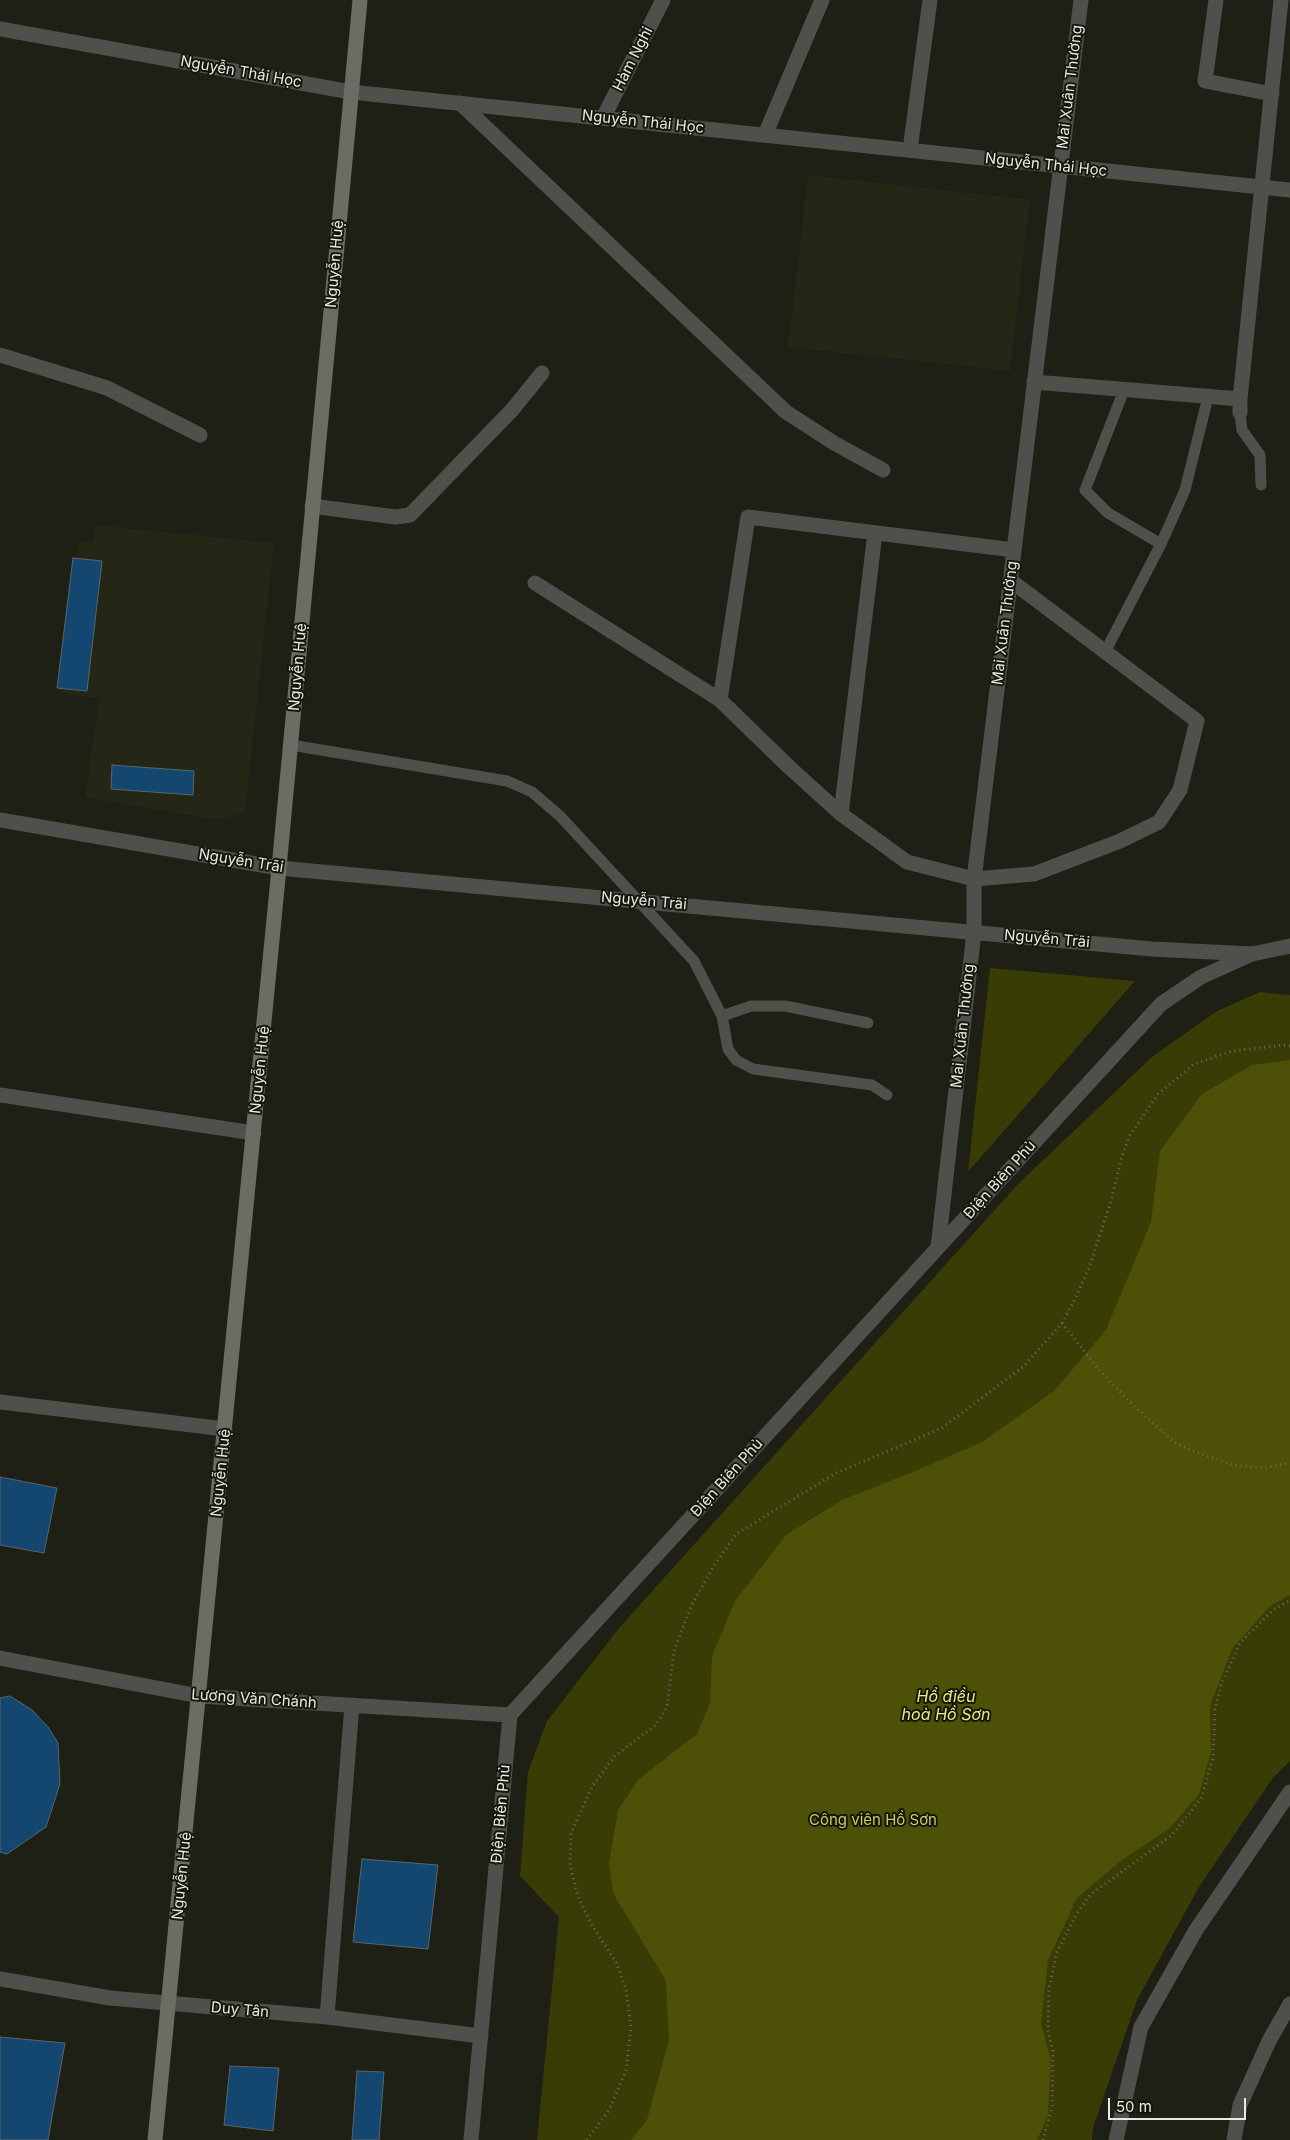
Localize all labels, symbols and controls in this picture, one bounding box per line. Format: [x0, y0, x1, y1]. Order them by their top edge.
street label: Hàm Nghi [609, 24, 657, 94]
street label: Mai Xuân Thưởng [1053, 24, 1087, 150]
street label: Nguyễn Thái Học [179, 52, 303, 92]
street label: Nguyễn Thái Học [581, 107, 705, 137]
street label: Nguyễn Thái Học [984, 150, 1108, 180]
street label: Nguyễn Huệ [322, 219, 348, 309]
street label: Mai Xuân Thưởng [988, 560, 1022, 686]
street label: Nguyễn Huệ [285, 622, 311, 712]
street label: Nguyễn Trãi [197, 845, 285, 877]
street label: Nguyễn Trãi [600, 888, 688, 914]
street label: Nguyễn Trãi [1003, 926, 1091, 952]
street label: Mai Xuân Thưởng [948, 963, 978, 1089]
street label: Nguyễn Huệ [246, 1025, 274, 1115]
street label: Điện Biên Phủ [960, 1137, 1040, 1223]
street label: Nguyễn Huệ [207, 1428, 235, 1518]
street label: Điện Biên Phủ [687, 1435, 767, 1521]
street label: Lương Văn Chánh [191, 1686, 317, 1712]
water label: Hồ điều hoà Hồ Sơn [902, 1687, 990, 1725]
street label: Điện Biên Phủ [488, 1764, 514, 1864]
park label: Công viên Hồ Sơn [809, 1811, 937, 1829]
street label: Nguyễn Huệ [168, 1831, 196, 1921]
street label: Duy Tân [210, 1998, 270, 2022]
scale bar [1110, 2088, 1248, 2120]
text: 50 m [1116, 2097, 1152, 2116]

